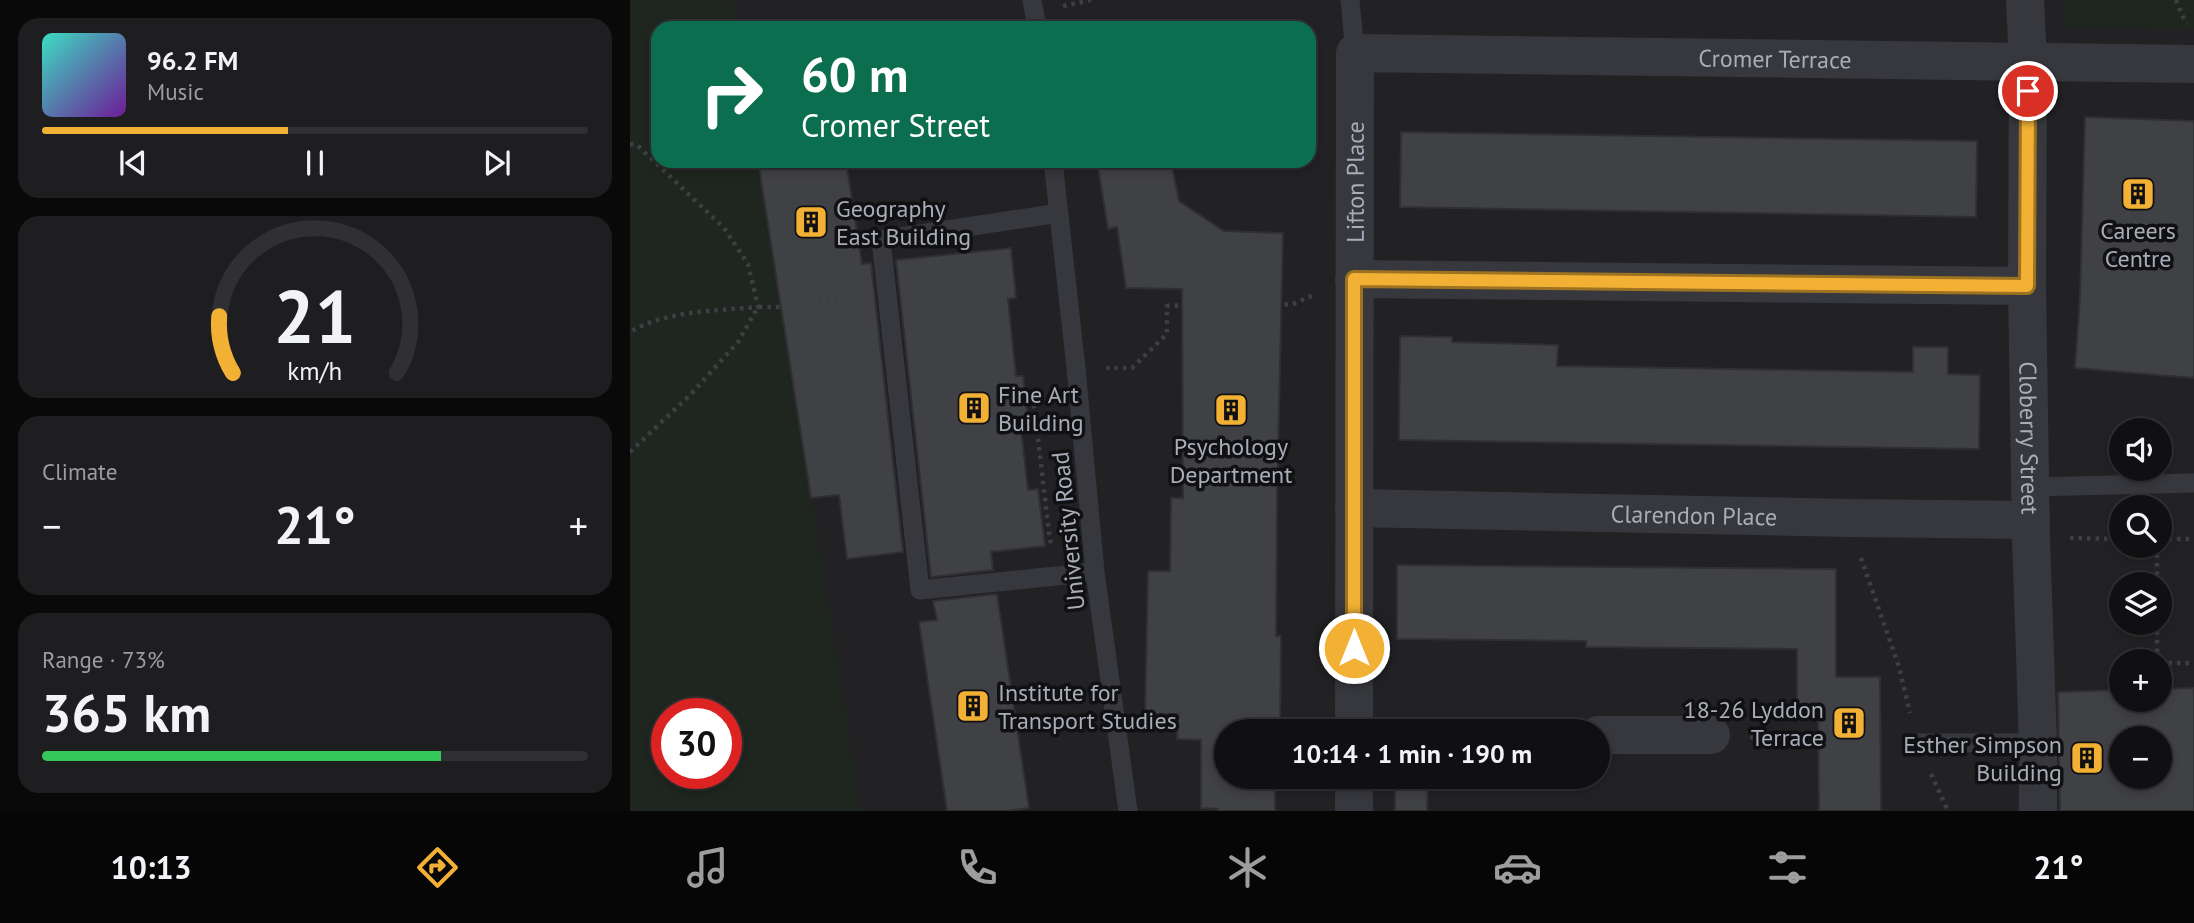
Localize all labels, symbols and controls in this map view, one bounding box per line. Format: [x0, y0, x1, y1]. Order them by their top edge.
text: 60 m [801, 42, 908, 106]
street label: Cromer Terrace [1698, 42, 1852, 75]
text: 96.2 FM [147, 44, 238, 77]
icon: right [686, 49, 777, 140]
pin [1998, 61, 2058, 121]
icon: arrive [2009, 72, 2047, 110]
text: Music [147, 77, 204, 106]
text: Cromer Street [801, 104, 990, 146]
street label: Lifton Place [1339, 121, 1370, 243]
icon: previous [114, 144, 152, 182]
icon: pause [296, 144, 334, 182]
icon: next [478, 144, 516, 182]
building icon: Careers Centre [2119, 175, 2157, 213]
place label: Geography East Building [836, 193, 971, 252]
building icon: Geography East Building [792, 203, 830, 241]
place label: Careers Centre [2100, 215, 2176, 274]
text: 21 [274, 269, 356, 363]
text: km/h [288, 354, 342, 386]
street label: Cloberry Street [2013, 361, 2046, 515]
place label: Fine Art Building [998, 379, 1084, 438]
building icon: Fine Art Building [955, 389, 993, 427]
building icon: Psychology Department [1212, 391, 1250, 429]
map controls [2109, 418, 2172, 789]
button: sound [2109, 418, 2172, 481]
place label: Psychology Department [1170, 431, 1292, 490]
street label: University Road [1044, 450, 1092, 612]
text: Climate [42, 457, 117, 486]
text: 21° [274, 491, 356, 558]
button: search [2109, 495, 2172, 558]
street label: Clarendon Place [1610, 498, 1777, 532]
text: − [42, 501, 61, 550]
text: + [569, 501, 588, 550]
button: layers [2109, 572, 2172, 635]
position arrow [1317, 611, 1391, 685]
text: Range · 73% [42, 645, 165, 674]
button: + [2109, 649, 2172, 712]
place label: Institute for Transport Studies [998, 677, 1177, 736]
text: 365 km [42, 679, 211, 746]
building icon: Institute for Transport Studies [954, 687, 992, 725]
place label: 18-26 Lyddon Terrace [1684, 694, 1824, 753]
speed limit sign: 30 [651, 698, 742, 789]
building icon: 18-26 Lyddon Terrace [1830, 704, 1868, 742]
button: − [2109, 726, 2172, 789]
place label: Esther Simpson Building [1903, 729, 2062, 788]
text: 10:14 · 1 min · 190 m [1292, 737, 1532, 770]
building icon: Esther Simpson Building [2068, 739, 2106, 777]
icon: directions [413, 843, 462, 892]
icon: music [683, 843, 732, 892]
icon: phone [953, 843, 1002, 892]
icon: climate [1223, 843, 1272, 892]
icon: car [1493, 843, 1542, 892]
icon: filters [1763, 843, 1812, 892]
text: 10:13 [111, 846, 192, 888]
text: 21° [2033, 846, 2083, 888]

